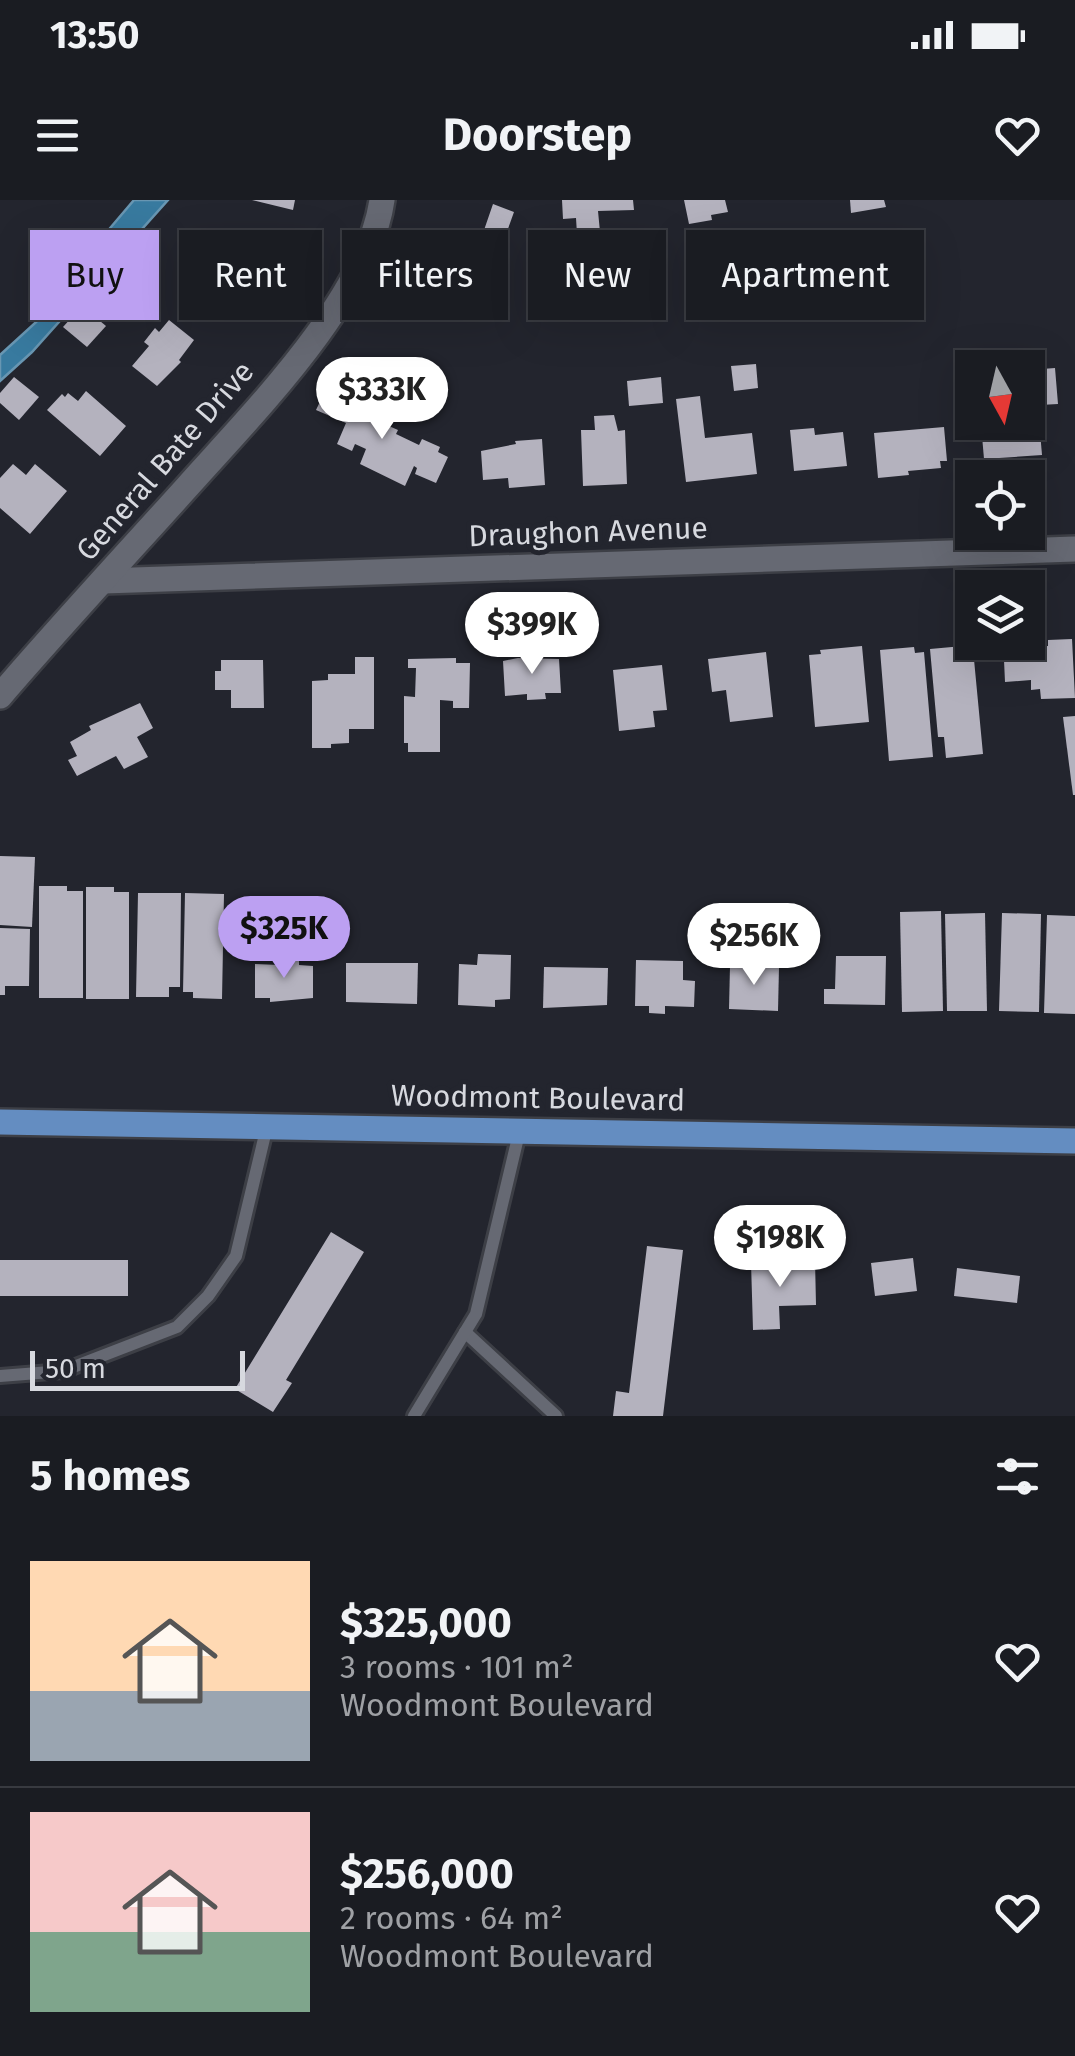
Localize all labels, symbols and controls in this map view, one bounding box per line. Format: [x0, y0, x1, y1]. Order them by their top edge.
text: 13:50 [50, 12, 139, 58]
icon: menu [30, 108, 85, 163]
text: Doorstep [443, 108, 632, 162]
icon: heart [990, 108, 1045, 163]
chip: Buy [30, 230, 159, 320]
chip: Rent [179, 230, 322, 320]
chip: Filters [342, 230, 508, 320]
chip: New [528, 230, 666, 320]
chip: Apartment [686, 230, 924, 320]
north arrow [955, 350, 1045, 440]
map controls [955, 350, 1045, 660]
street label: General Bate Drive [69, 354, 261, 568]
pin: $333K [312, 357, 452, 442]
text: $333K [338, 370, 426, 408]
button: locate [955, 460, 1045, 550]
street label: Draughon Avenue [468, 510, 708, 554]
button: layers [955, 570, 1045, 660]
pin: $399K [462, 592, 602, 677]
text: $399K [487, 605, 577, 643]
pin: $325K [214, 896, 354, 981]
pin: $256K [684, 903, 824, 988]
text: $325K [240, 909, 328, 947]
text: $256K [709, 916, 799, 954]
street label: Woodmont Boulevard [391, 1077, 685, 1119]
pin: $198K [710, 1205, 850, 1290]
text: $198K [736, 1218, 824, 1256]
scale bar [30, 1346, 245, 1390]
text: 50 m [45, 1352, 106, 1385]
icon: filters [990, 1449, 1045, 1504]
text: 5 homes [30, 1451, 190, 1501]
text: $325,000 [340, 1598, 512, 1648]
icon: home [110, 1601, 230, 1721]
icon: heart [990, 1634, 1045, 1689]
text: 3 rooms · 101 m² [340, 1648, 574, 1686]
text: Woodmont Boulevard [340, 1686, 654, 1724]
text: $256,000 [340, 1849, 514, 1899]
icon: home [110, 1852, 230, 1972]
icon: heart [990, 1885, 1045, 1940]
text: 2 rooms · 64 m² [340, 1899, 563, 1937]
text: Woodmont Boulevard [340, 1937, 654, 1975]

